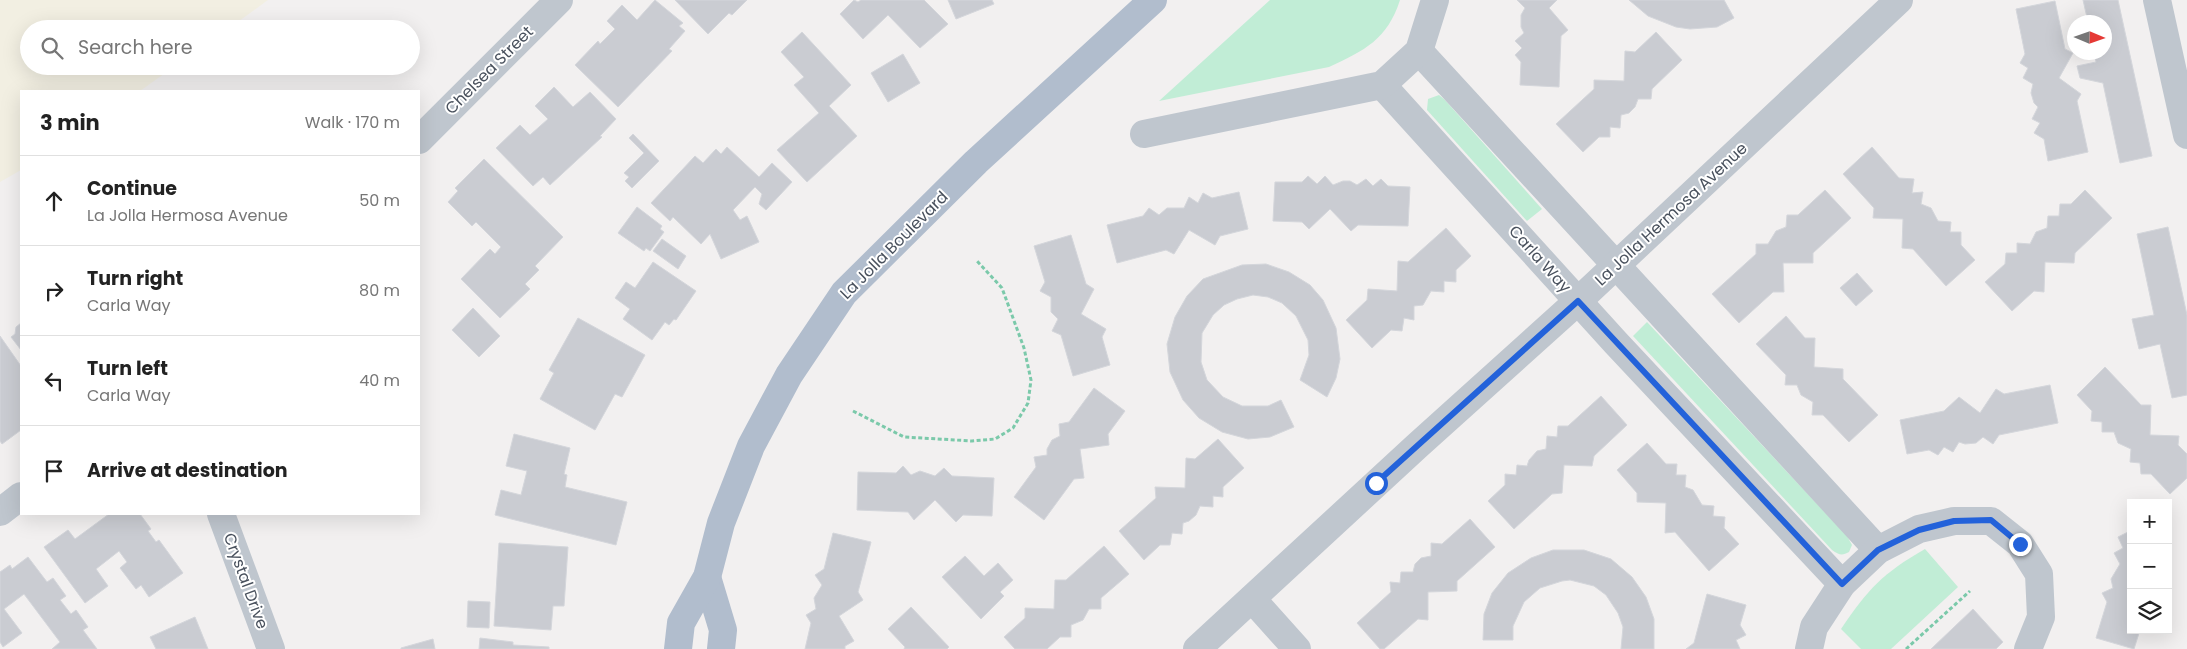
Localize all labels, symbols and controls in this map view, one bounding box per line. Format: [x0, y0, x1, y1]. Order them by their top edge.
north arrow [2067, 15, 2112, 60]
search box [20, 20, 420, 75]
street label: Chelsea Street [440, 20, 539, 119]
icon: search [38, 34, 66, 62]
text: Search here [78, 34, 192, 61]
text: 3 min [40, 108, 100, 137]
text: Walk · 170 m [305, 111, 400, 134]
street label: La Jolla Hermosa Avenue [1590, 137, 1752, 291]
text: Continue [87, 175, 177, 202]
street label: La Jolla Boulevard [835, 186, 953, 304]
icon: ahead [40, 187, 68, 215]
text: 50 m [359, 189, 400, 212]
text: La Jolla Hermosa Avenue [87, 204, 288, 227]
street label: Carla Way [1503, 220, 1577, 298]
text: Turn right [87, 265, 183, 292]
icon: right [40, 277, 68, 305]
text: 80 m [359, 279, 400, 302]
text: Carla Way [87, 294, 171, 317]
text: Turn left [87, 355, 168, 382]
icon: left [40, 367, 68, 395]
text: 40 m [359, 369, 400, 392]
text: Carla Way [87, 384, 171, 407]
icon: arrive [40, 457, 68, 485]
text: Arrive at destination [87, 457, 288, 484]
route start [1365, 472, 1388, 495]
map controls [2127, 499, 2172, 634]
button: + [2127, 499, 2172, 544]
street label: Crystal Drive [218, 530, 274, 632]
route end [2009, 533, 2032, 556]
button: − [2127, 544, 2172, 589]
button: layers [2127, 589, 2172, 634]

